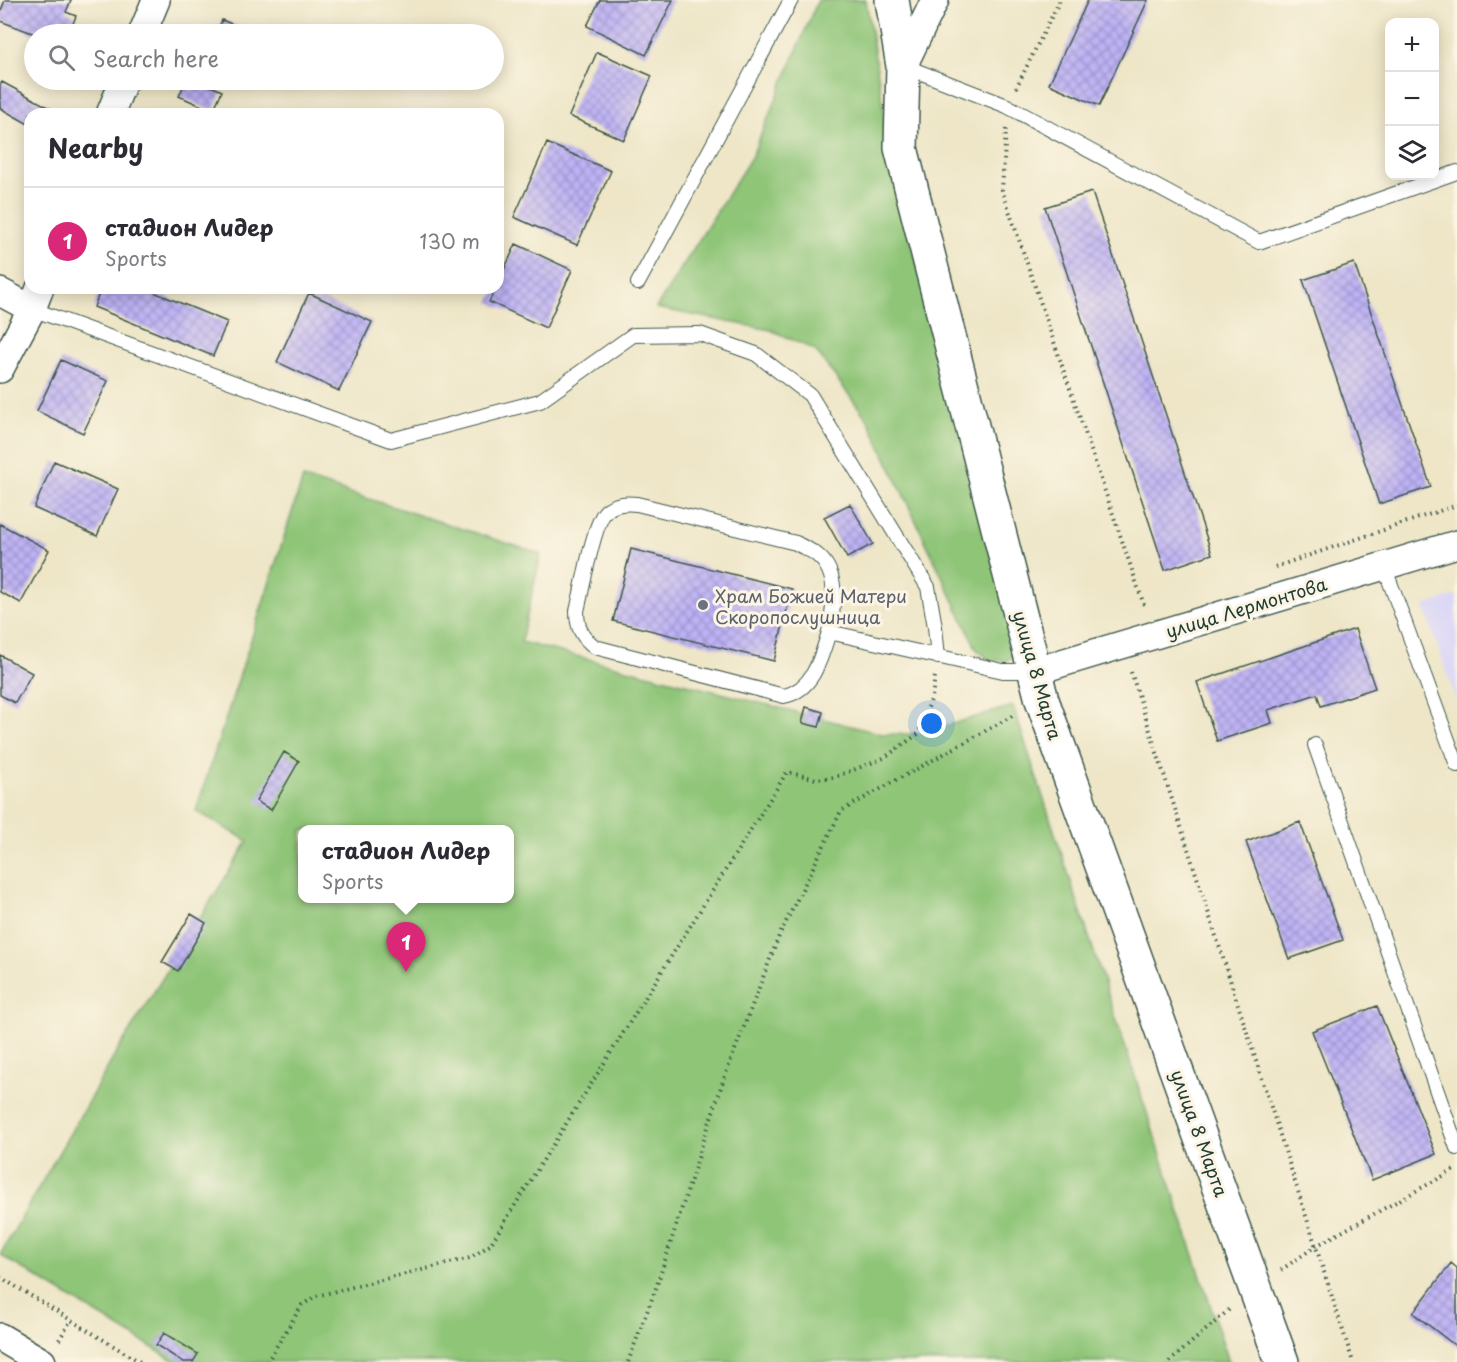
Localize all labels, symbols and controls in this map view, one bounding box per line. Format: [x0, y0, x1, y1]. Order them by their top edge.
map controls [1385, 18, 1439, 180]
button: + [1385, 18, 1439, 72]
search box [24, 24, 504, 90]
icon: search [45, 41, 78, 74]
text: Search here [93, 41, 219, 74]
button: − [1385, 72, 1439, 126]
button: layers [1385, 126, 1439, 180]
text: Nearby [48, 128, 143, 167]
text: стадион Лидер [105, 210, 273, 243]
text: 1 [63, 226, 72, 256]
text: 130 m [420, 226, 480, 256]
text: Sports [105, 243, 167, 273]
street label: улица Лермонтова [1162, 569, 1331, 644]
place label: Храм Божией Матери Скоропослушница [715, 582, 907, 630]
marker: Храм Божией Матери Скоропослушница [696, 598, 710, 612]
street label: улица 8 Марта [1007, 607, 1069, 743]
your location [917, 709, 946, 738]
popup [298, 825, 514, 903]
text: стадион Лидер [322, 833, 490, 866]
text: Sports [322, 866, 384, 896]
pin: 1 [386, 922, 426, 972]
street label: улица 8 Марта [1164, 1066, 1236, 1200]

